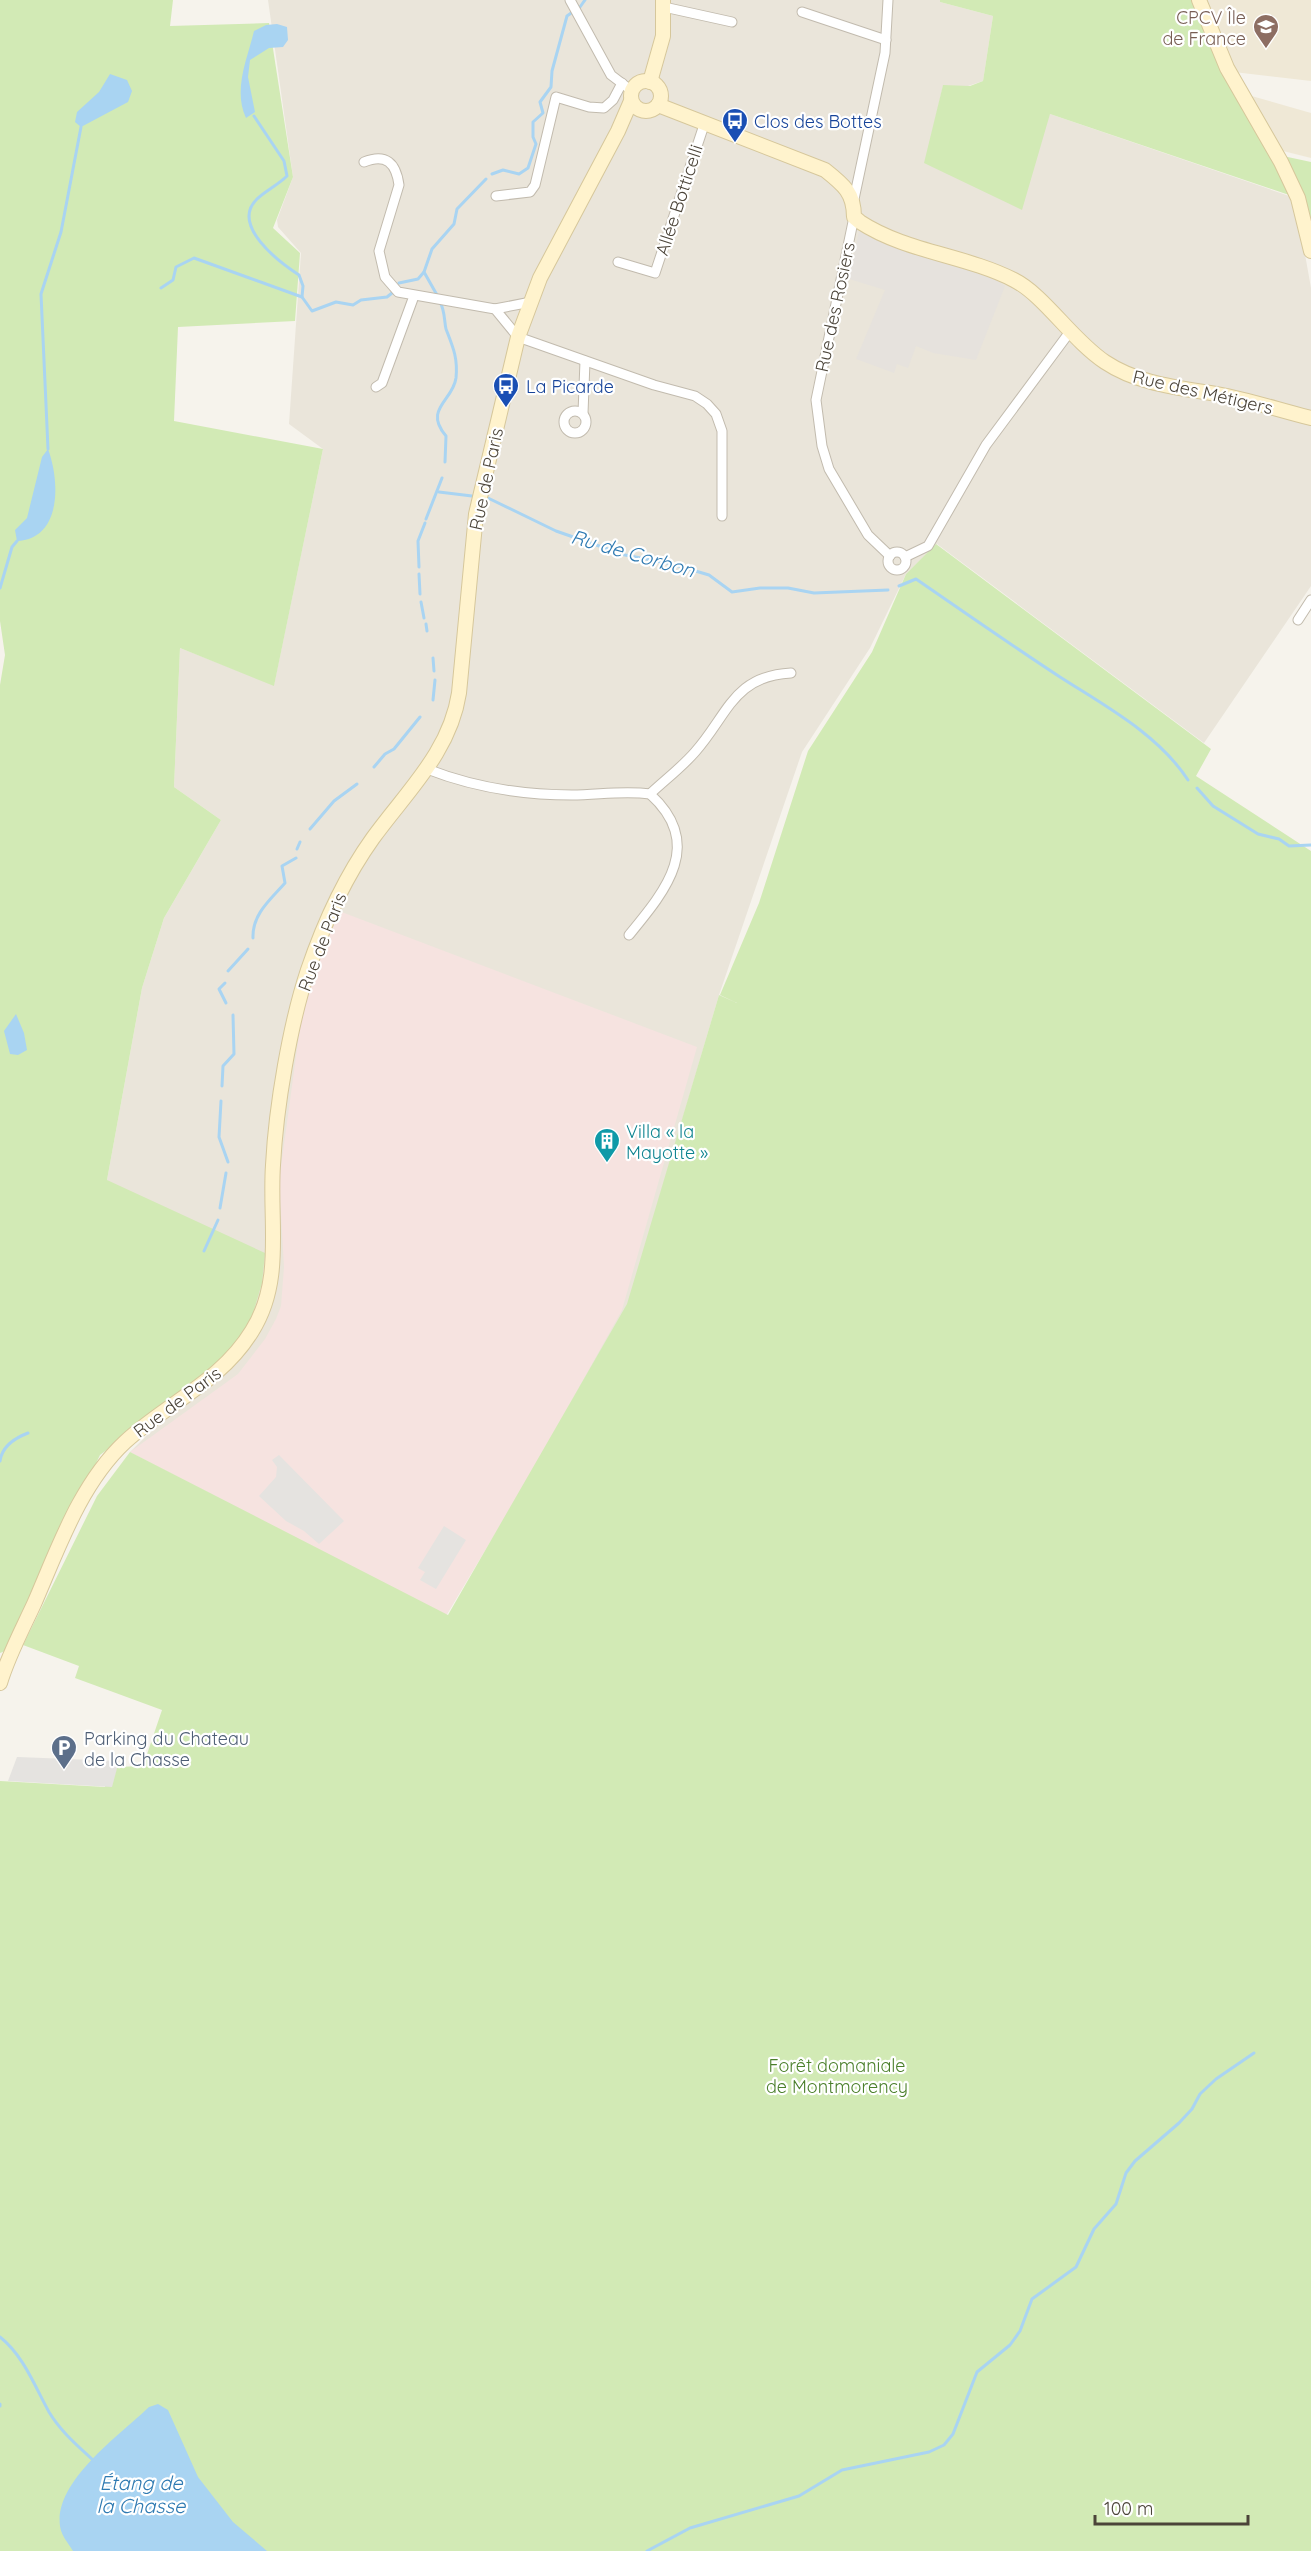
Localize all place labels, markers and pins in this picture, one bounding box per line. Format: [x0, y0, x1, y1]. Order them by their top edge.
place label: CPCV Île de France [1162, 6, 1246, 50]
school or university icon: CPCV Île de France [1251, 12, 1281, 50]
bus stop icon: Clos des Bottes [720, 106, 750, 144]
place label: Clos des Bottes [754, 110, 882, 133]
bus stop icon: La Picarde [491, 371, 521, 409]
place label: La Picarde [526, 375, 614, 398]
place label: Villa « la Mayotte » [626, 1120, 708, 1164]
building icon: Villa « la Mayotte » [592, 1126, 622, 1164]
place label: Parking du Chateau de la Chasse [84, 1727, 249, 1771]
parking icon: Parking du Chateau de la Chasse [49, 1733, 79, 1771]

